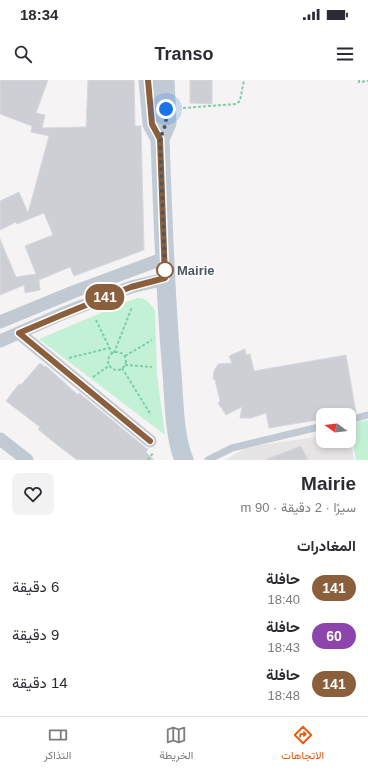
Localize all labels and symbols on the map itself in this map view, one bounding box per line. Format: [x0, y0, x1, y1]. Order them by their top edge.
your location [156, 99, 176, 119]
marker: Mairie [156, 261, 174, 279]
place label: Mairie [177, 263, 215, 278]
line badge: 141 [82, 284, 128, 310]
north arrow [316, 408, 356, 448]

